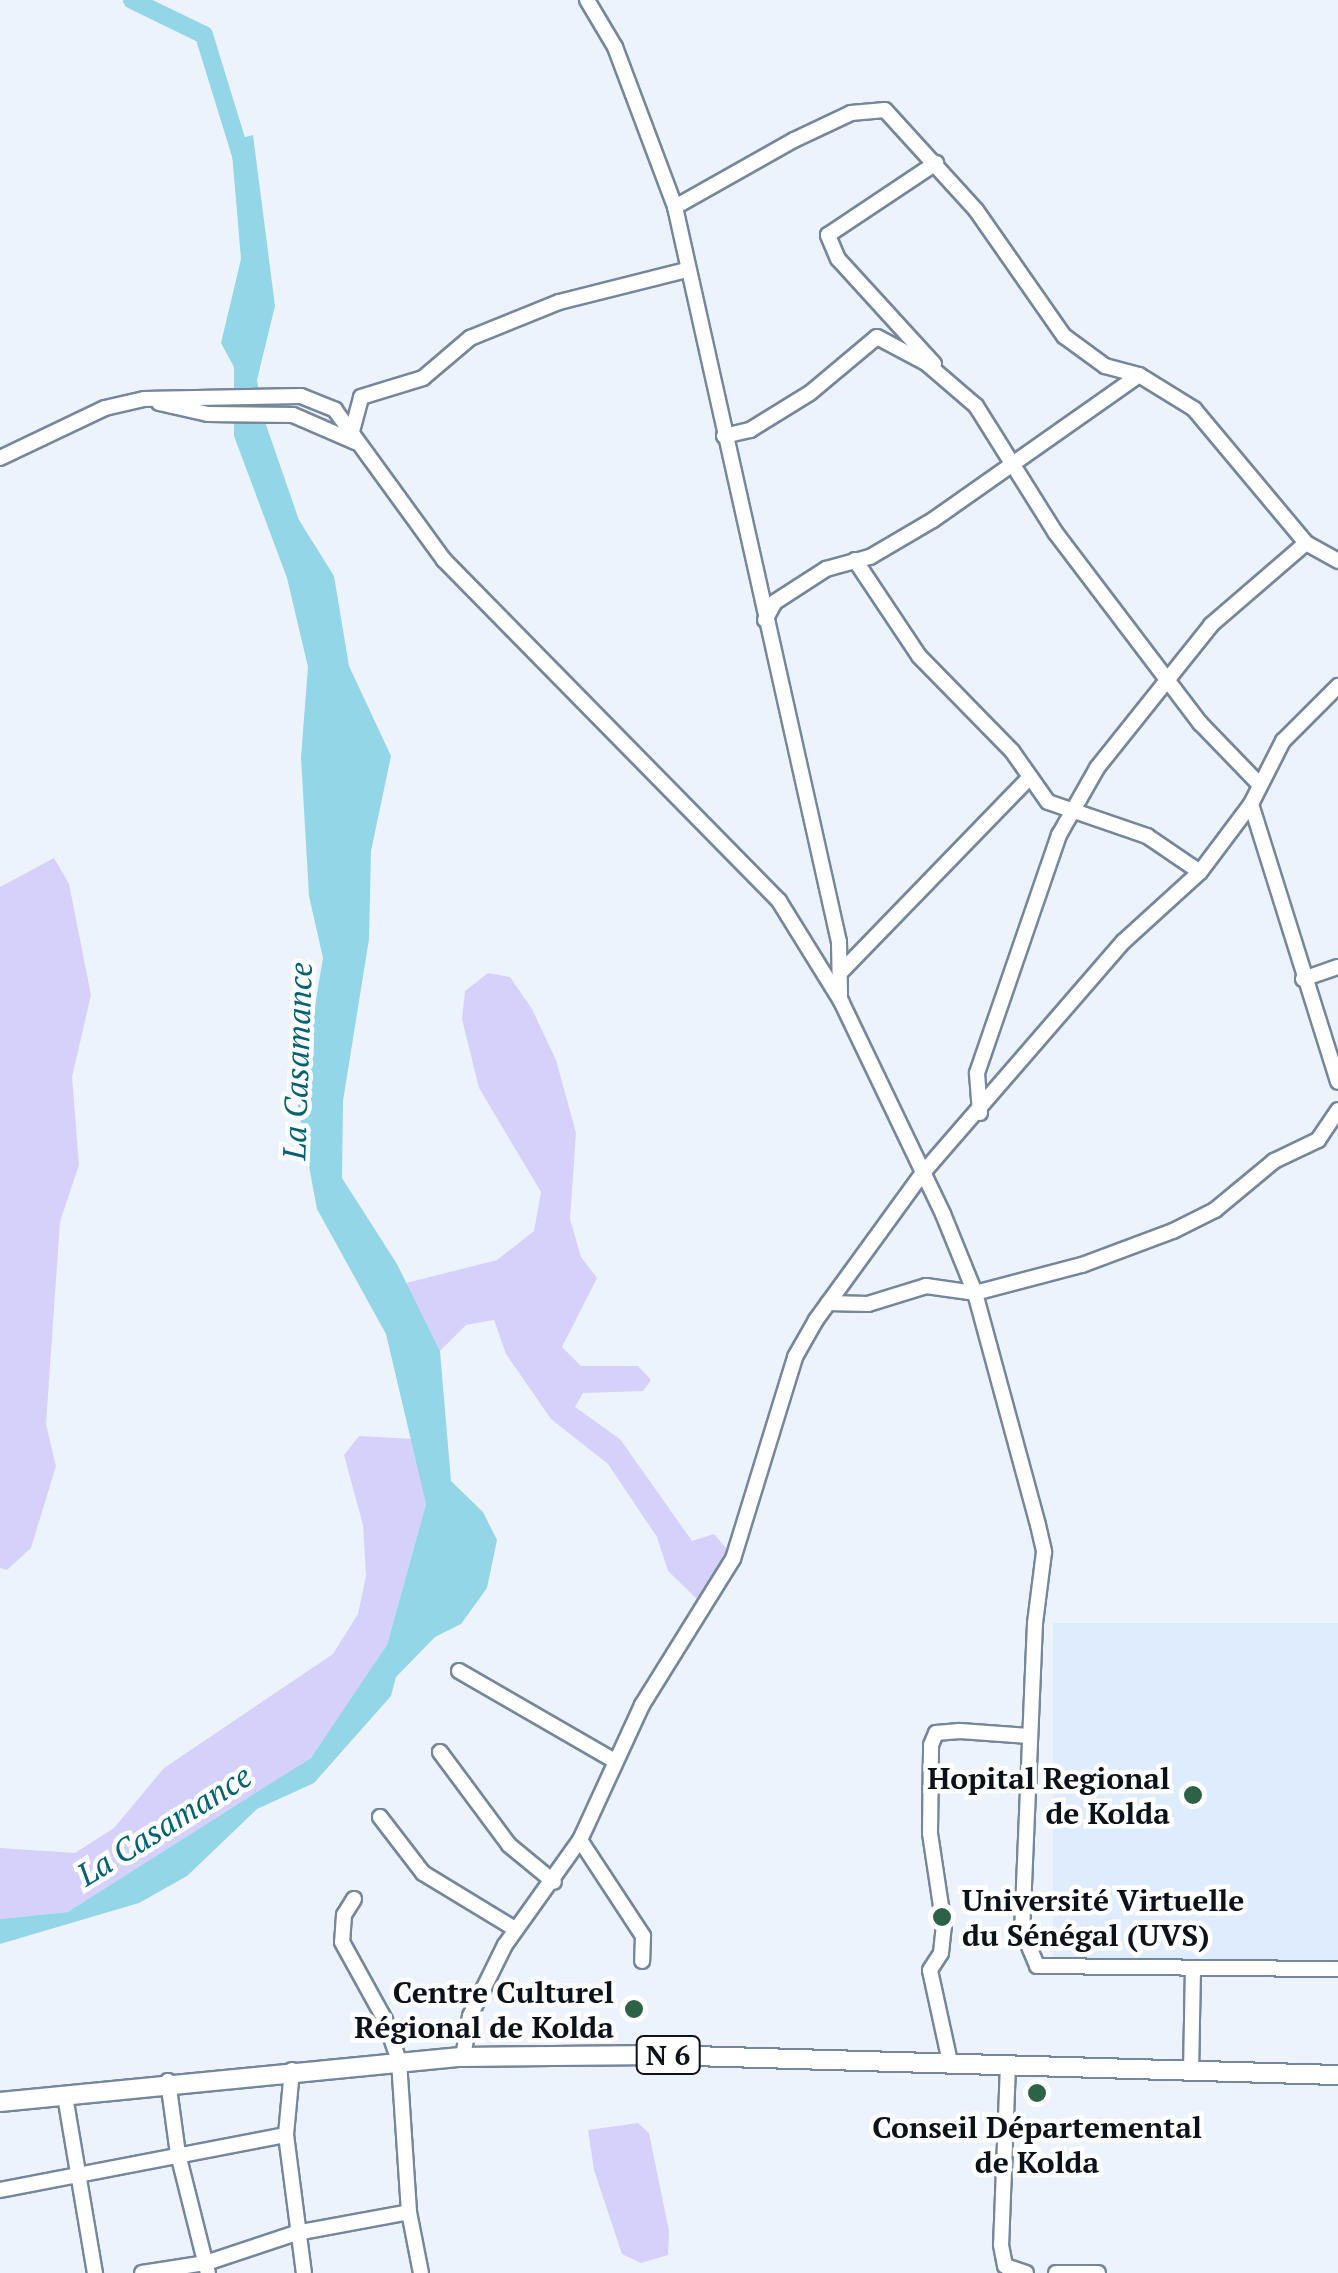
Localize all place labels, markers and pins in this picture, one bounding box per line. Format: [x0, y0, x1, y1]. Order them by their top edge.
place label: Hopital Regional de Kolda [927, 1760, 1170, 1830]
marker: Hopital Regional de Kolda [1180, 1782, 1206, 1808]
place label: Université Virtuelle du Sénégal (UVS) [962, 1882, 1245, 1952]
marker: Université Virtuelle du Sénégal (UVS) [931, 1906, 953, 1928]
place label: Centre Culturel Régional de Kolda [354, 1974, 614, 2044]
marker: Centre Culturel Régional de Kolda [623, 1998, 645, 2020]
marker: Conseil Départemental de Kolda [1026, 2082, 1048, 2104]
place label: Conseil Départemental de Kolda [872, 2109, 1202, 2180]

